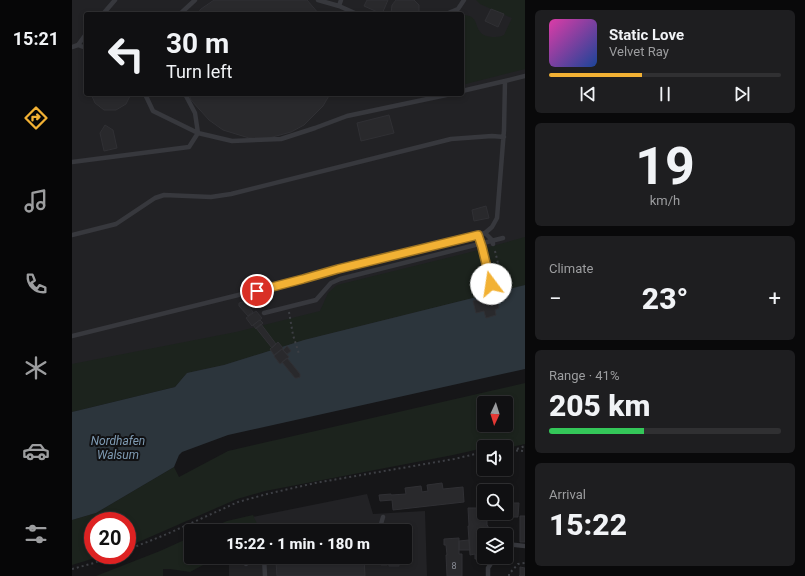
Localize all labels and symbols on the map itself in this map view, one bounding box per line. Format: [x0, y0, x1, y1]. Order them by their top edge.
position arrow [470, 263, 512, 305]
pin [240, 274, 274, 308]
north arrow [477, 396, 513, 432]
water label: Nordhafen Walsum [91, 434, 145, 462]
speed limit sign: 20 [84, 512, 136, 564]
house number: 8 [451, 561, 457, 571]

